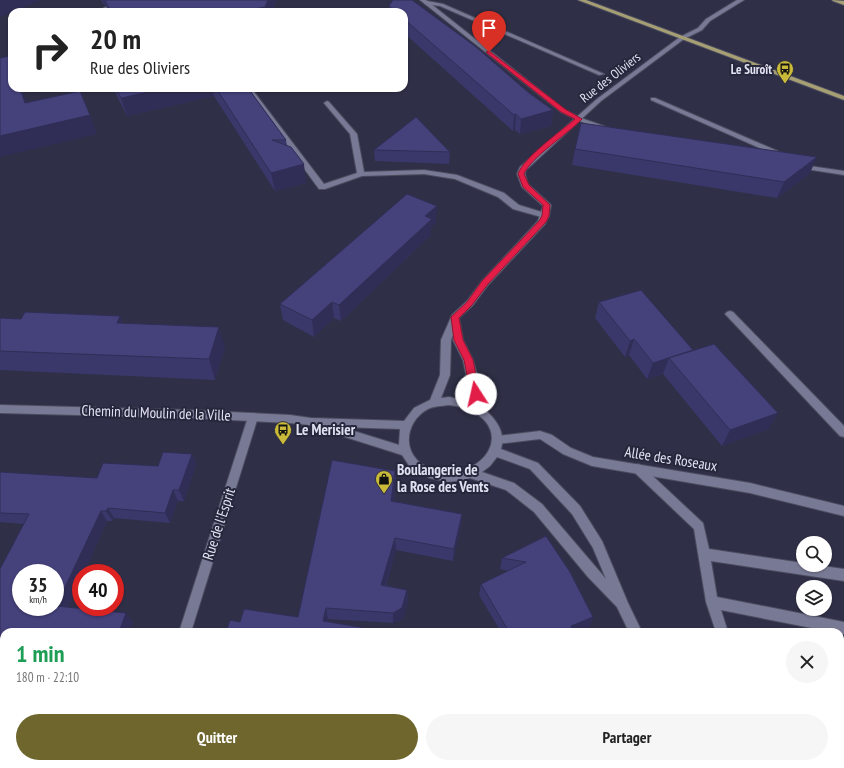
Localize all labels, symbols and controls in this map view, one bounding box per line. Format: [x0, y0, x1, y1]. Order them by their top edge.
pin [472, 11, 506, 52]
icon: arrive [478, 17, 500, 39]
text: 20 m [90, 20, 141, 57]
icon: right [24, 24, 76, 76]
street label: Rue des Oliviers [577, 48, 644, 106]
text: Rue des Oliviers [90, 56, 190, 79]
bus stop icon: Le Suroît [775, 59, 795, 84]
place label: Le Suroît [731, 61, 772, 78]
position arrow [455, 373, 497, 415]
street label: Chemin du Moulin de la Ville [81, 400, 231, 425]
bus stop icon: Le Merisier [273, 420, 293, 445]
place label: Le Merisier [296, 420, 356, 439]
street label: Allée des Roseaux [623, 442, 719, 475]
place label: Boulangerie de la Rose des Vents [397, 460, 489, 496]
shop icon: Boulangerie de la Rose des Vents [374, 469, 394, 494]
street label: Rue de l'Esprit [198, 485, 239, 562]
map controls [796, 536, 832, 616]
button: search [796, 536, 832, 572]
speed limit sign: 40 [72, 564, 124, 616]
text: 35 [28, 572, 48, 598]
button: layers [796, 580, 832, 616]
text: km/h [29, 593, 47, 606]
text: 1 min [16, 638, 64, 669]
button: close [786, 641, 828, 683]
text: 180 m · 22:10 [16, 669, 79, 686]
button: Quitter [16, 714, 418, 760]
button: Partager [426, 714, 828, 760]

